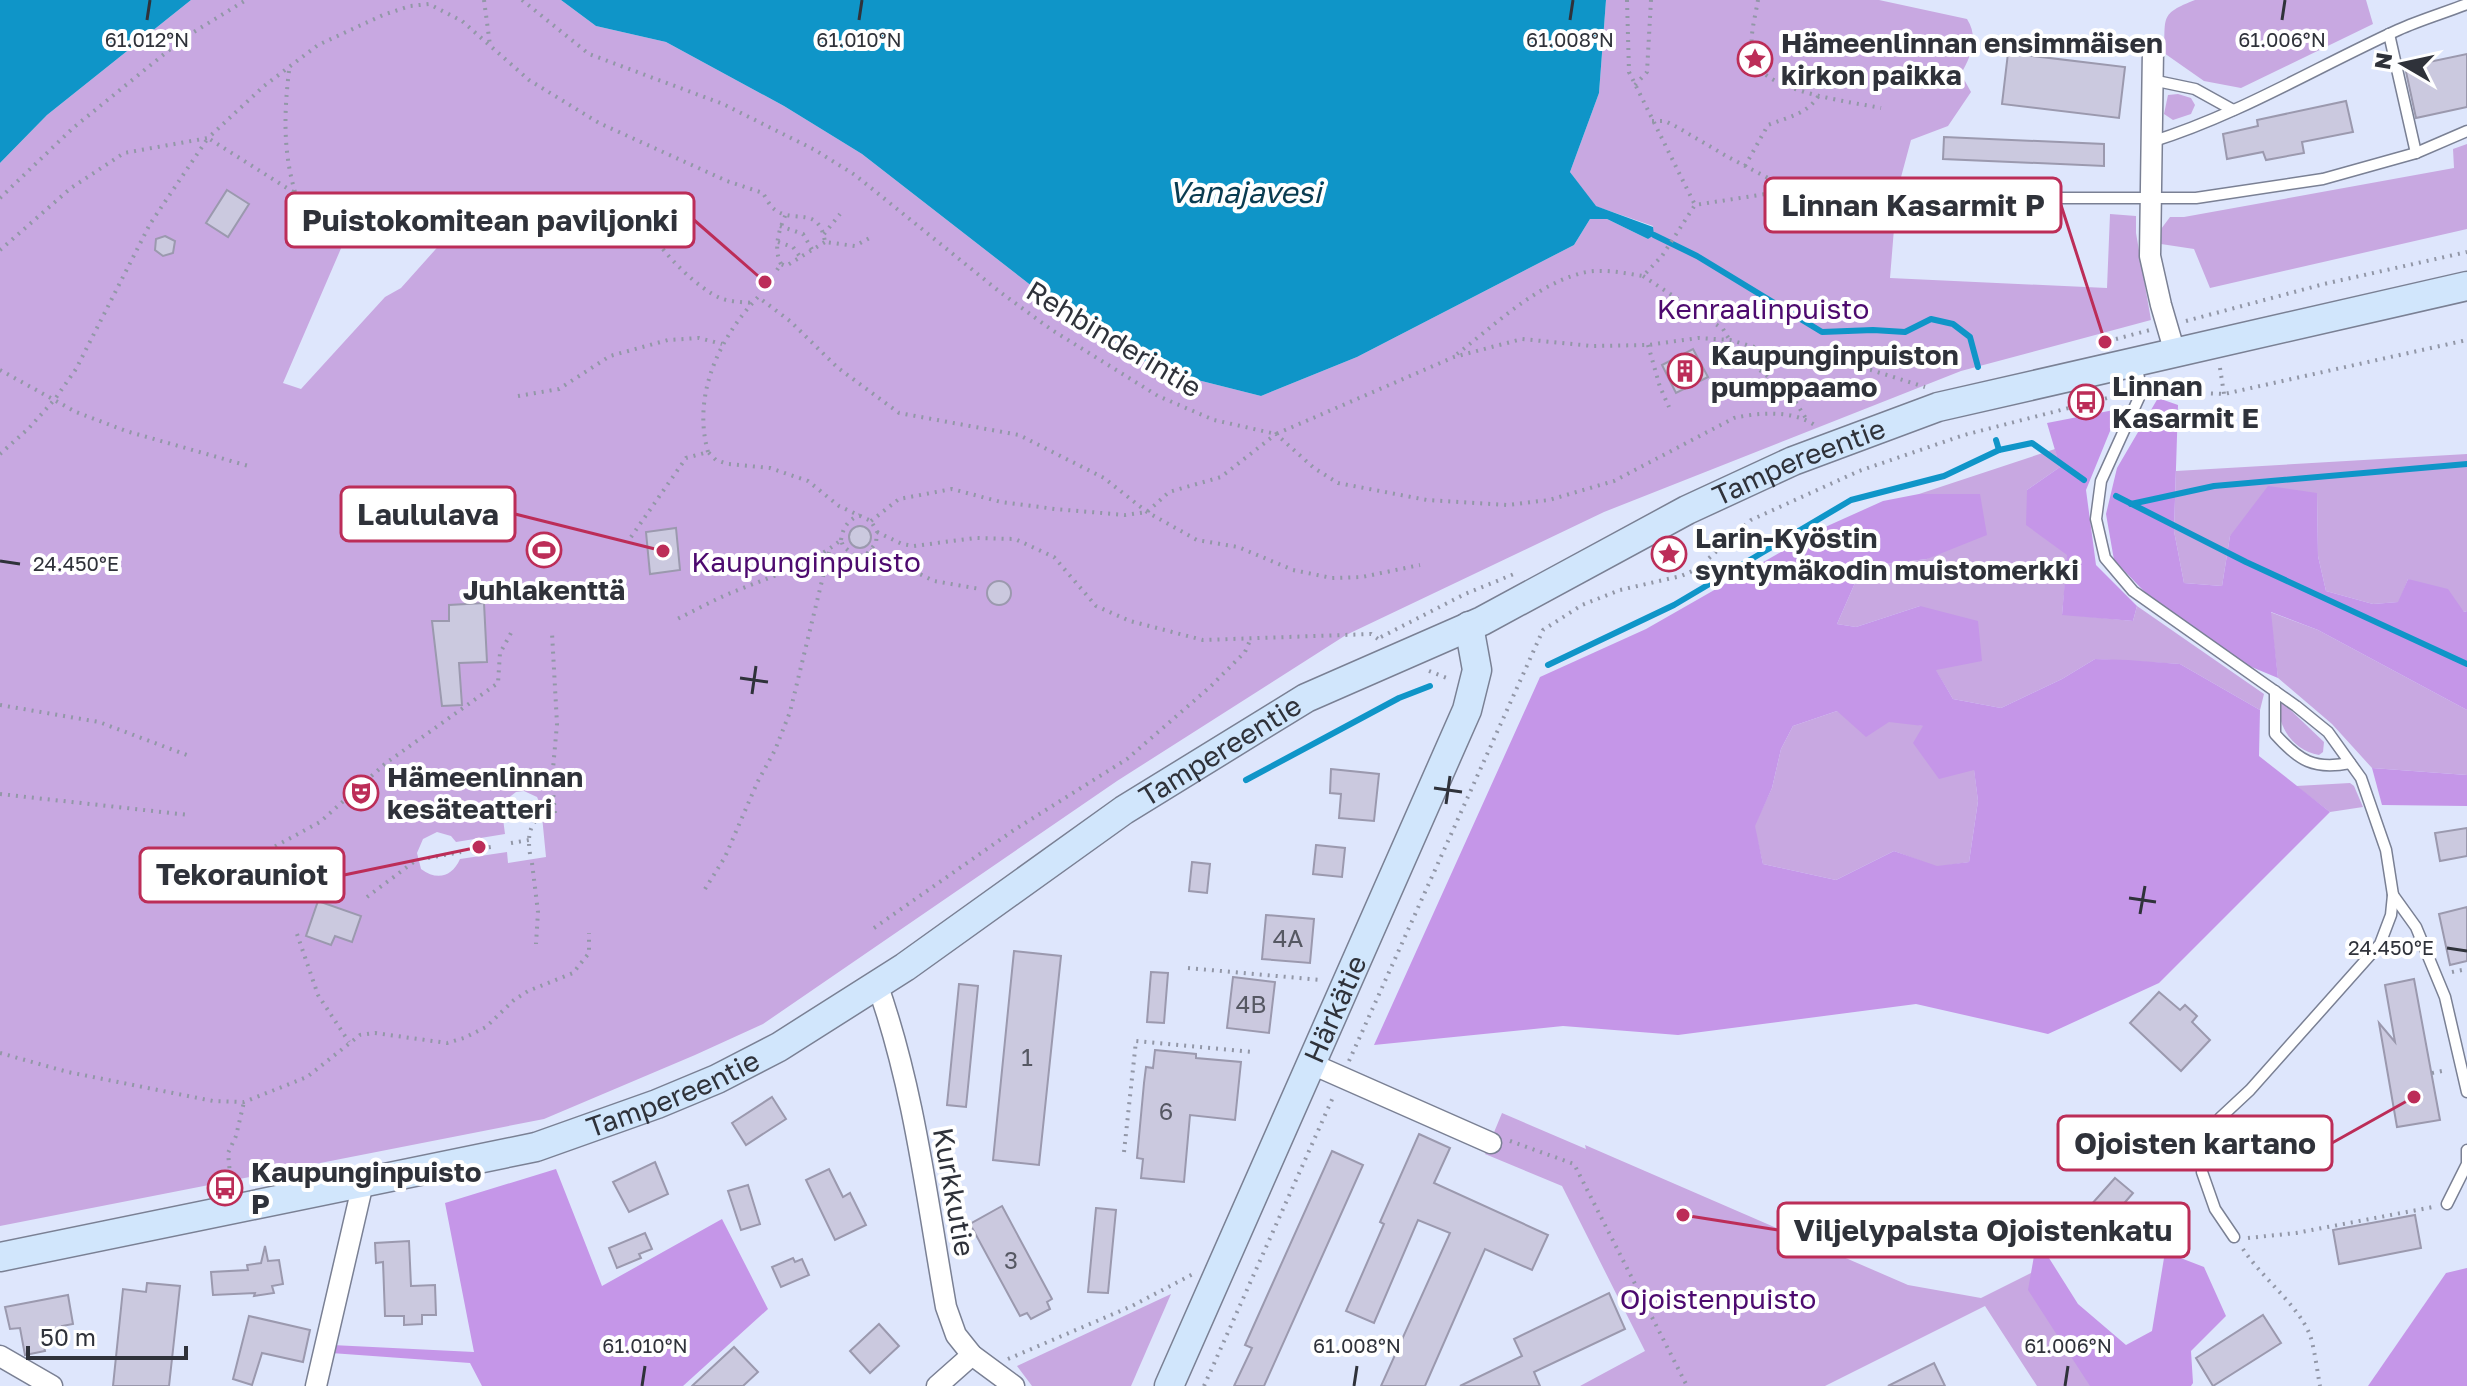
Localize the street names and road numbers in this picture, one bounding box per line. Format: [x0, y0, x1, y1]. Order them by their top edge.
street label: Rehbinderintie [1021, 273, 1208, 404]
street label: Tampereentie [1707, 411, 1890, 512]
street label: Tampereentie [1133, 688, 1307, 813]
street label: Härkätie [1297, 950, 1373, 1068]
street label: Tampereentie [582, 1043, 765, 1144]
street label: Kurkkutie [927, 1125, 982, 1259]

